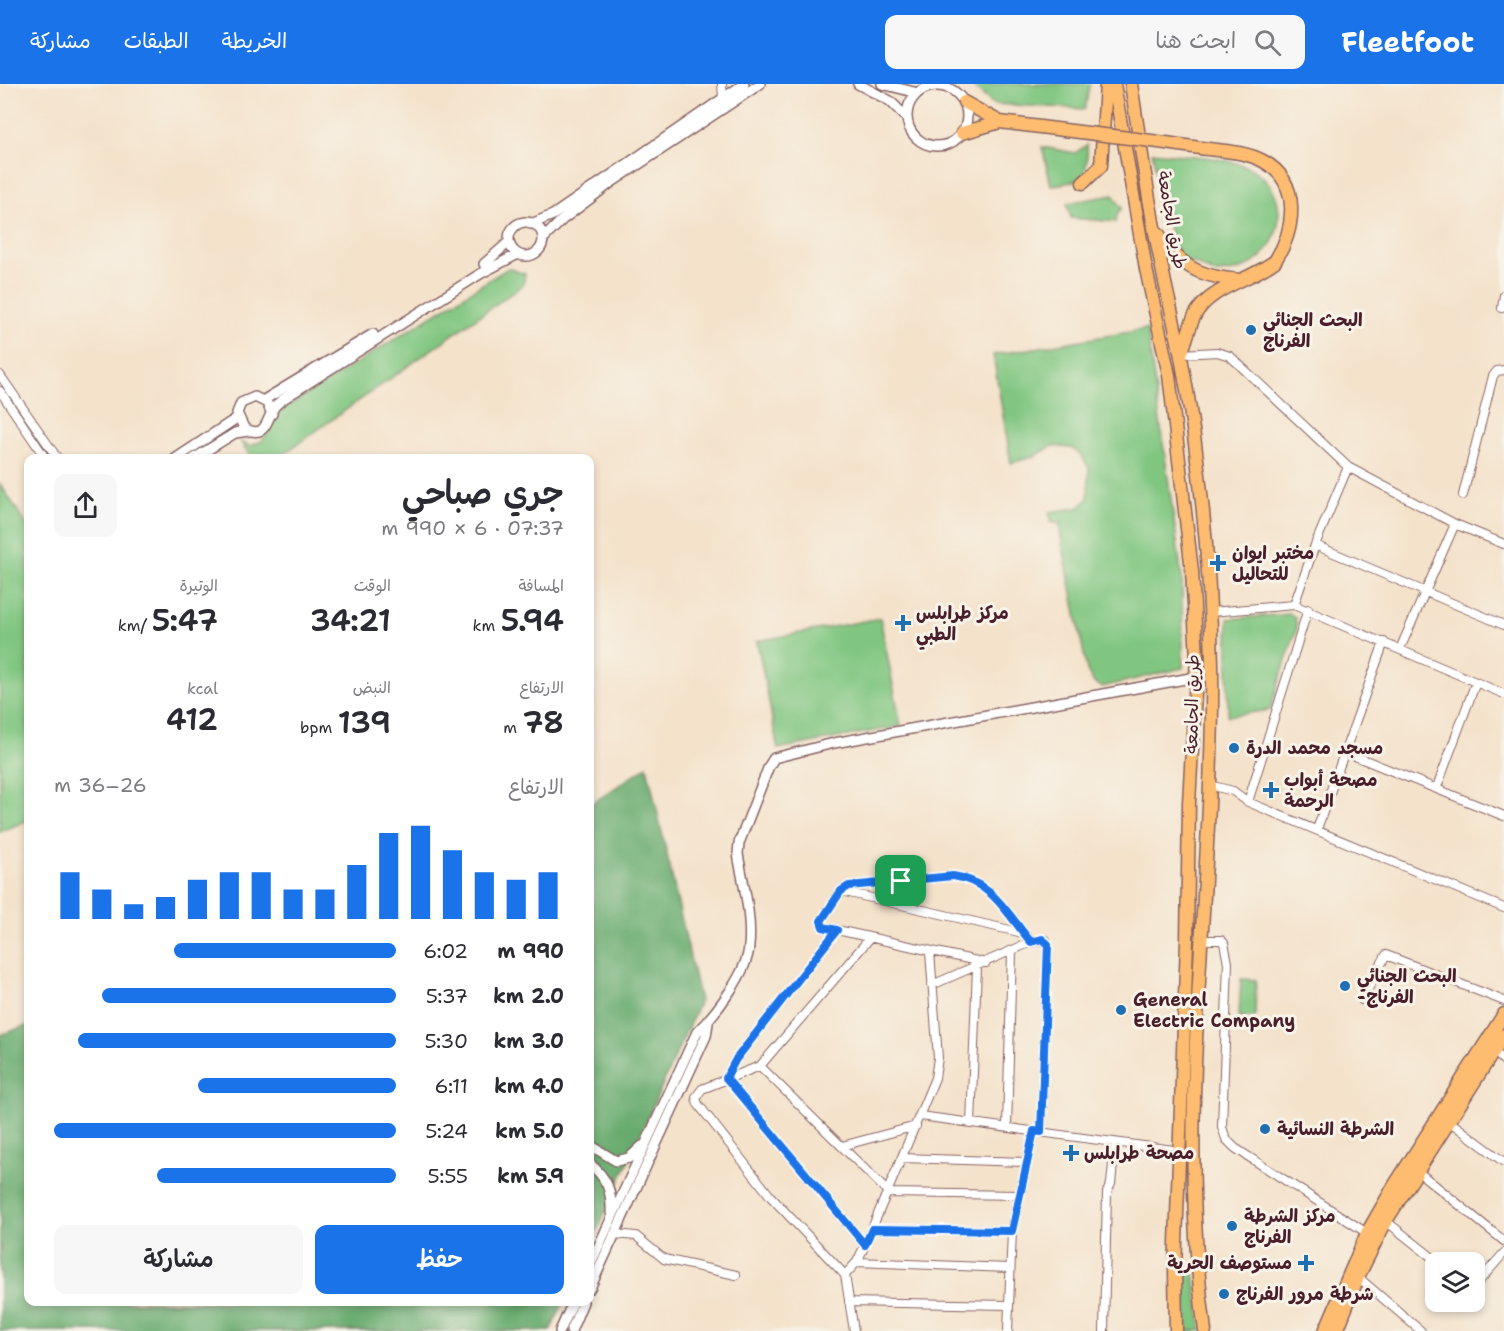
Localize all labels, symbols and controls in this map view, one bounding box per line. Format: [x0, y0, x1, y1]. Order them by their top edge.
search box [885, 15, 1305, 69]
text: Fleetfoot [1341, 23, 1474, 61]
text: ابحث هنا [1155, 26, 1236, 55]
icon: search [1251, 26, 1284, 59]
text: مشاركة [30, 27, 91, 55]
text: الطبقات [124, 27, 189, 55]
text: الخريطة [222, 27, 287, 55]
street label: طريق الجامعة [1152, 169, 1192, 271]
place label: البحث الجنائي الفرناج [1263, 308, 1363, 353]
marker: البحث الجنائي الفرناج [1244, 323, 1258, 337]
text: جري صباحي [402, 470, 564, 515]
button: share [54, 474, 117, 537]
text: 07:37 · 6 × 990 m [381, 515, 564, 541]
place label: مختبر ايوان للتحاليل [1232, 541, 1314, 586]
marker: مختبر ايوان للتحاليل [1209, 554, 1227, 572]
text: الوتيرة [179, 575, 218, 596]
text: الوقت [354, 575, 391, 596]
text: المسافة [518, 575, 564, 596]
text: 5:47 [152, 600, 218, 641]
text: 34:21 [310, 600, 391, 641]
text: 5.94 [501, 600, 564, 641]
place label: مركز طرابلس الطبي [916, 601, 1009, 650]
marker: مركز طرابلس الطبي [894, 614, 912, 632]
text: /km [118, 615, 152, 636]
text: km [473, 615, 501, 636]
street label: طريق الجامعة [1179, 654, 1205, 754]
text: النبض [353, 677, 391, 698]
text: الارتفاع [519, 677, 564, 698]
text: kcal [187, 678, 218, 699]
text: 412 [166, 699, 218, 740]
text: 139 [338, 702, 391, 743]
text: 78 [523, 702, 564, 743]
text: bpm [300, 717, 338, 738]
text: m [503, 717, 523, 738]
place label: مسجد محمد الدرة [1246, 736, 1383, 760]
marker: مسجد محمد الدرة [1227, 741, 1241, 755]
place label: مصحة أبواب الرحمة [1284, 768, 1377, 813]
text: 26–36 m [54, 772, 147, 798]
text: الارتفاع [508, 774, 564, 800]
marker: مصحة أبواب الرحمة [1262, 781, 1280, 799]
pin [875, 855, 926, 906]
icon: arrive [884, 864, 917, 897]
text: 6:02 [423, 938, 468, 964]
text: 990 m [497, 938, 564, 964]
place label: البحث الجنائي -الفرناج [1357, 964, 1457, 1009]
marker: البحث الجنائي -الفرناج [1338, 979, 1352, 993]
text: 5:37 [426, 983, 468, 1009]
text: 2.0 km [493, 983, 564, 1009]
place label: General Electric Company [1133, 988, 1295, 1033]
marker: General Electric Company [1114, 1003, 1128, 1017]
text: 5:30 [424, 1028, 468, 1054]
text: 3.0 km [493, 1028, 564, 1054]
text: 6:11 [435, 1073, 468, 1099]
text: 4.0 km [494, 1073, 564, 1099]
place label: الشرطة النسائية [1277, 1117, 1394, 1141]
text: 5:24 [425, 1118, 468, 1144]
text: 5.0 km [495, 1118, 564, 1144]
marker: الشرطة النسائية [1258, 1122, 1272, 1136]
place label: مصحة طرابلس [1084, 1141, 1194, 1165]
marker: مصحة طرابلس [1062, 1144, 1080, 1162]
text: 5:55 [428, 1163, 468, 1189]
text: 5.9 km [497, 1163, 564, 1189]
place label: مركز الشرطة الفرناج [1244, 1204, 1335, 1249]
marker: مركز الشرطة الفرناج [1225, 1219, 1239, 1233]
button: مشاركة [54, 1225, 303, 1294]
button: حفظ [315, 1225, 564, 1294]
place label: مستوصف الحرية [1167, 1251, 1292, 1275]
map controls [1425, 1252, 1485, 1312]
button: layers [1425, 1252, 1485, 1312]
marker: مستوصف الحرية [1297, 1254, 1315, 1272]
place label: شرطة مرور الفرناج [1236, 1282, 1374, 1306]
marker: شرطة مرور الفرناج [1217, 1287, 1231, 1301]

